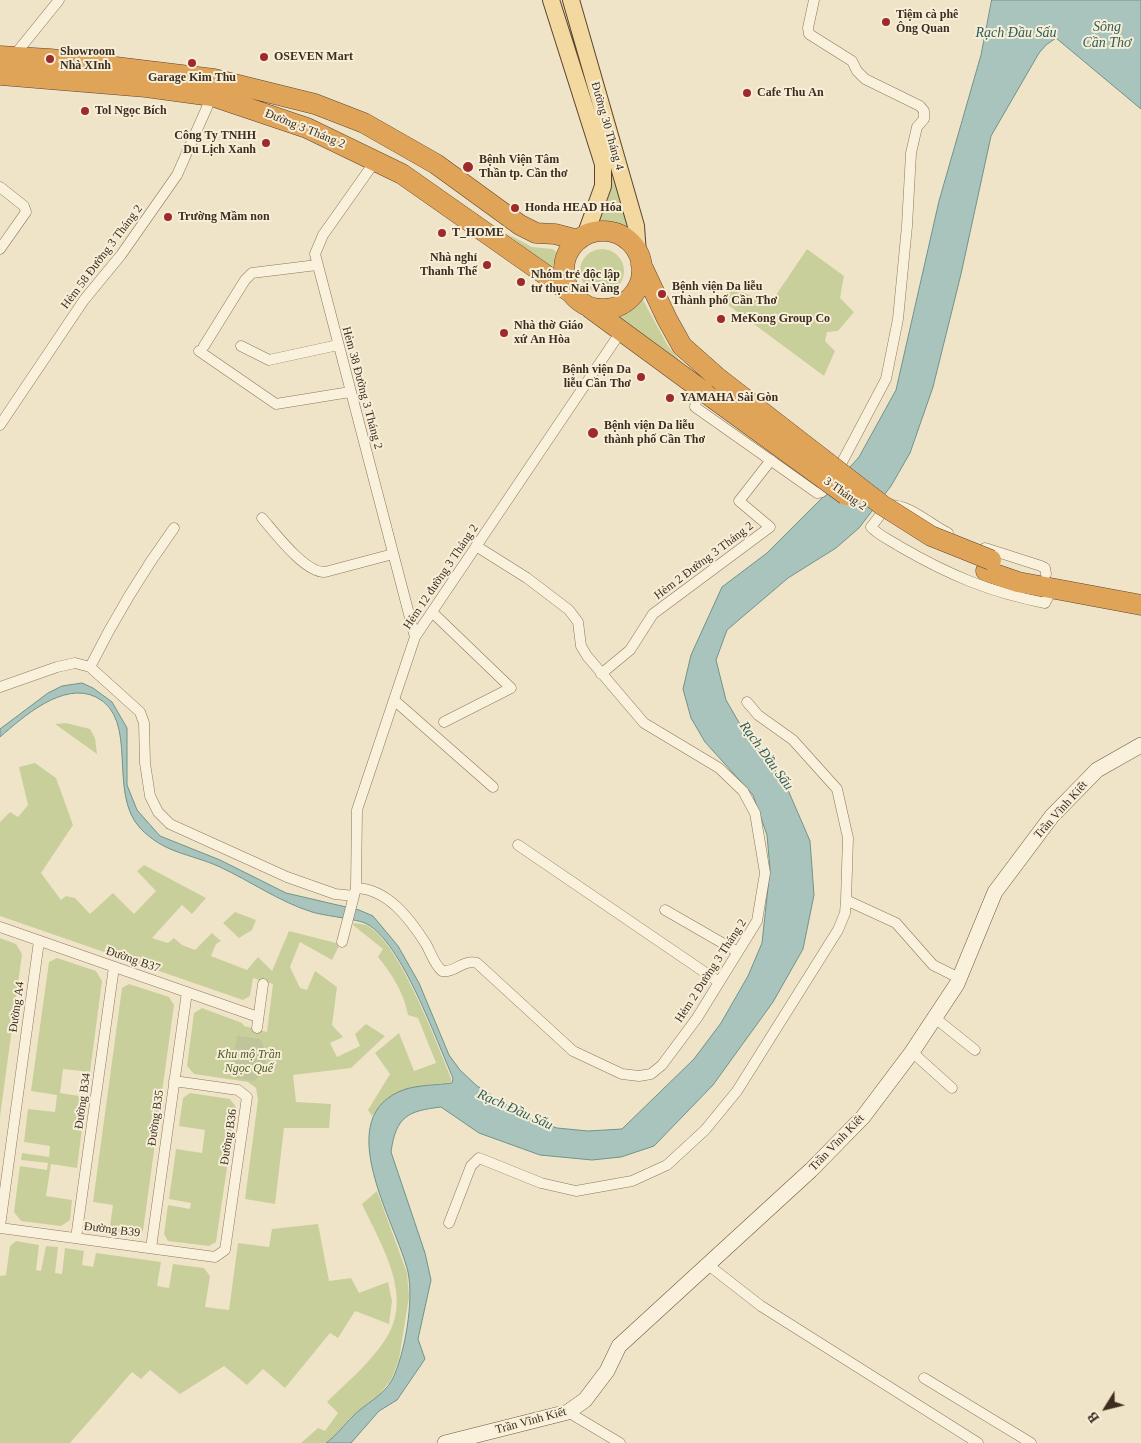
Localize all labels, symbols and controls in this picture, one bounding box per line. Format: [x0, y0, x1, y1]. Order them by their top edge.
place label: Tiệm cà phê Ông Quan [896, 8, 958, 36]
marker: Tiệm cà phê Ông Quan [880, 16, 892, 28]
water label: Sông Cần Thơ [1082, 19, 1132, 52]
water label: Rạch Đầu Sấu [976, 25, 1056, 41]
place label: Showroom Nhà XInh [60, 45, 115, 73]
place label: OSEVEN Mart [274, 50, 353, 64]
marker: OSEVEN Mart [258, 51, 270, 63]
marker: Showroom Nhà XInh [44, 53, 56, 65]
marker: Garage Kim Thu [186, 57, 198, 69]
place label: Garage Kim Thu [148, 71, 236, 85]
street label: Đường 30 Tháng 4 [588, 80, 626, 172]
place label: Cafe Thu An [757, 86, 824, 100]
marker: Cafe Thu An [741, 87, 753, 99]
place label: Tol Ngọc Bích [95, 104, 167, 118]
marker: Tol Ngọc Bích [79, 105, 91, 117]
street label: Đường 3 Tháng 2 [263, 106, 347, 152]
place label: Công Ty TNHH Du Lịch Xanh [174, 129, 256, 157]
marker: Công Ty TNHH Du Lịch Xanh [260, 137, 272, 149]
place label: Bệnh Viện Tâm Thần tp. Cần thơ [479, 153, 568, 181]
marker: Bệnh Viện Tâm Thần tp. Cần thơ [461, 160, 475, 174]
place label: Honda HEAD Hóa [525, 201, 622, 215]
street label: Hẻm 58 Đường 3 Tháng 2 [58, 202, 146, 312]
marker: Honda HEAD Hóa [509, 202, 521, 214]
place label: Trường Mầm non [178, 210, 270, 224]
marker: Trường Mầm non [162, 211, 174, 223]
place label: T_HOME [452, 226, 504, 240]
marker: T_HOME [436, 227, 448, 239]
place label: Nhà nghỉ Thanh Thế [420, 251, 477, 279]
marker: Nhà nghỉ Thanh Thế [481, 259, 493, 271]
place label: Nhóm trẻ độc lập tư thục Nai Vàng [531, 268, 620, 296]
marker: Nhóm trẻ độc lập tư thục Nai Vàng [515, 276, 527, 288]
place label: Bệnh viện Da liễu Thành phố Cần Thơ [672, 280, 777, 308]
marker: Bệnh viện Da liễu Thành phố Cần Thơ [656, 288, 668, 300]
place label: MeKong Group Co [731, 312, 830, 326]
marker: MeKong Group Co [715, 313, 727, 325]
place label: Nhà thờ Giáo xứ An Hòa [514, 319, 583, 347]
street label: Hẻm 38 Đường 3 Tháng 2 [339, 325, 385, 451]
marker: Nhà thờ Giáo xứ An Hòa [498, 327, 510, 339]
place label: Bệnh viện Da liễu Cần Thơ [562, 363, 631, 391]
marker: Bệnh viện Da liễu Cần Thơ [635, 371, 647, 383]
place label: YAMAHA Sài Gòn [680, 391, 778, 405]
marker: YAMAHA Sài Gòn [664, 392, 676, 404]
place label: Bệnh viện Da liễu thành phố Cần Thơ [604, 419, 705, 447]
marker: Bệnh viện Da liễu thành phố Cần Thơ [586, 426, 600, 440]
street label: 3 Tháng 2 [821, 474, 869, 514]
street label: Hẻm 2 Đường 3 Tháng 2 [652, 519, 756, 603]
street label: Hẻm 12 đường 3 Tháng 2 [400, 522, 482, 632]
water label: Rạch Đầu Sấu [735, 718, 797, 794]
street label: Trần Vĩnh Kiết [1031, 778, 1091, 842]
street label: Hẻm 2 Đường 3 Tháng 2 [672, 917, 750, 1025]
street label: Đường B37 [104, 944, 162, 976]
street label: Đường A4 [6, 981, 28, 1033]
park label: Khu mộ Trần Ngọc Quế [217, 1048, 281, 1076]
street label: Đường B34 [72, 1072, 94, 1130]
water label: Rạch Đầu Sấu [475, 1086, 555, 1134]
street label: Đường B35 [145, 1089, 167, 1147]
street label: Đường B36 [217, 1108, 241, 1166]
street label: Trần Vĩnh Kiết [807, 1112, 867, 1174]
street label: Đường B39 [83, 1219, 141, 1241]
north arrow [1081, 1383, 1131, 1433]
street label: Trần Vĩnh Kiết [494, 1405, 568, 1437]
text: B [1085, 1409, 1102, 1425]

